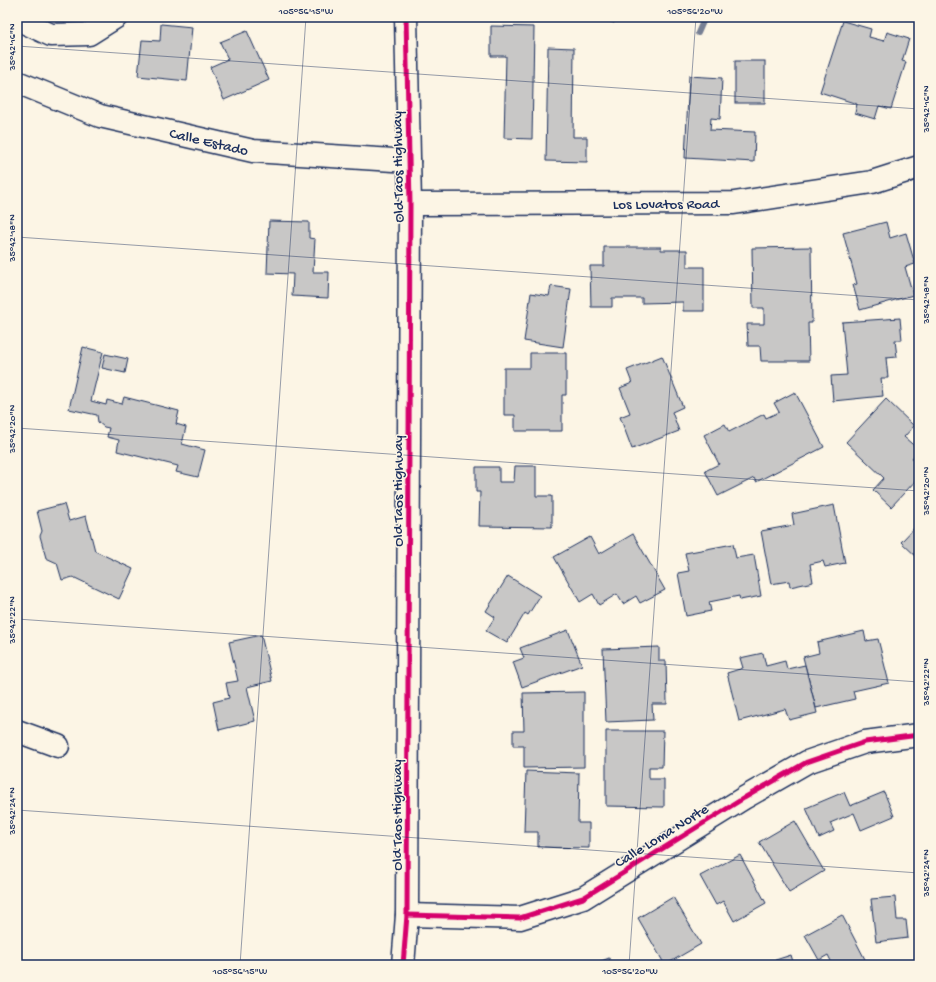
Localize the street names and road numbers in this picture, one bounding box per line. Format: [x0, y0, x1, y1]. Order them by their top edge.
street label: Old Taos Highway [389, 111, 409, 223]
street label: Calle Estado [167, 125, 250, 161]
street label: Los Lovatos Road [613, 196, 720, 214]
street label: Old Taos Highway [390, 435, 408, 547]
street label: Old Taos Highway [389, 759, 407, 871]
street label: Calle Loma Norte [612, 801, 712, 873]

